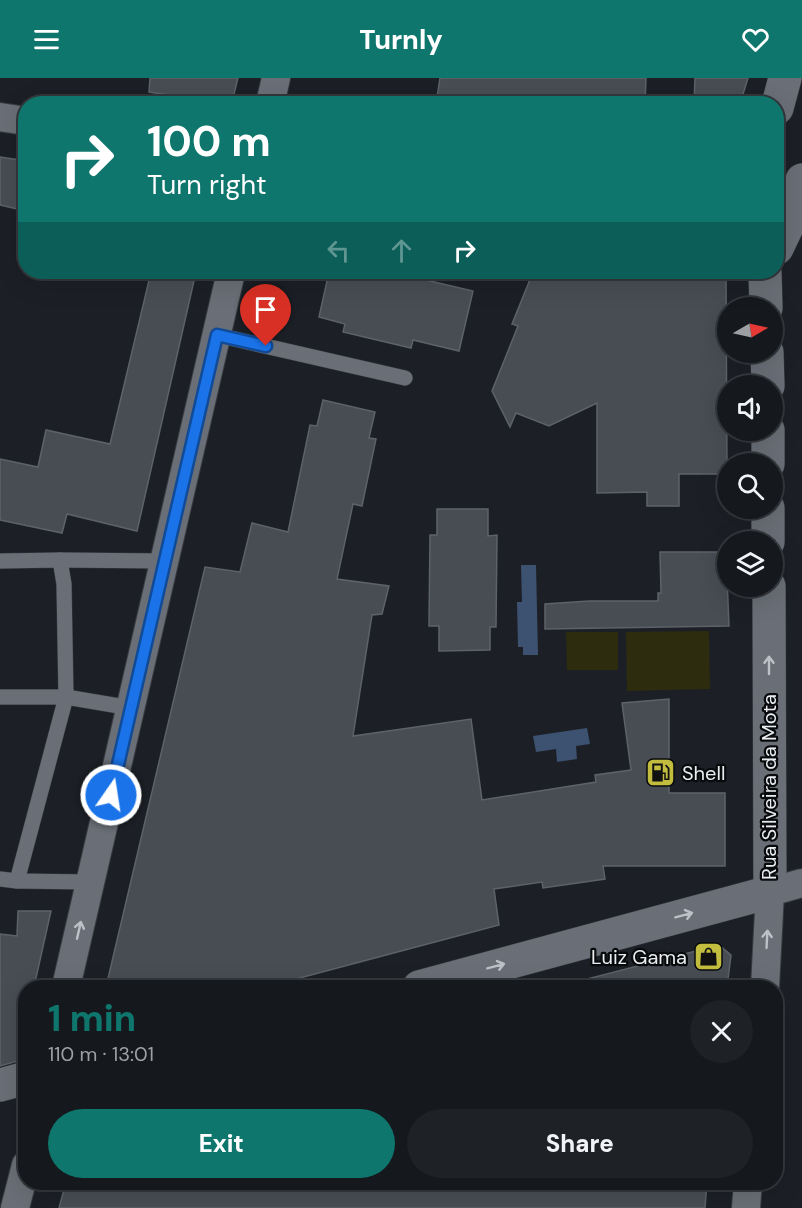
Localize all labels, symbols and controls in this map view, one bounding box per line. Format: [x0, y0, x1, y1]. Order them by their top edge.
text: Turnly [359, 22, 443, 57]
icon: menu [30, 23, 63, 56]
icon: heart [739, 23, 772, 56]
text: 100 m [147, 114, 271, 169]
icon: right [48, 120, 126, 198]
text: Turn right [147, 167, 267, 202]
icon: left [322, 234, 355, 267]
icon: ahead [385, 234, 418, 267]
icon: right [448, 234, 481, 267]
pin [240, 284, 291, 346]
icon: arrive [249, 293, 282, 326]
north arrow [717, 297, 783, 363]
map controls [717, 297, 783, 597]
button: sound [717, 375, 783, 441]
button: search [717, 453, 783, 519]
button: layers [717, 531, 783, 597]
one-way arrow [763, 656, 775, 676]
street label: Rua Silveira da Mota [756, 694, 782, 880]
fuel station icon: Shell [645, 757, 677, 789]
place label: Shell [682, 760, 725, 786]
position arrow [79, 763, 143, 827]
one-way arrow [674, 909, 693, 920]
one-way arrow [74, 921, 86, 940]
one-way arrow [762, 930, 773, 950]
shop icon: Luiz Gama [692, 941, 724, 973]
place label: Luiz Gama [591, 944, 687, 970]
one-way arrow [486, 960, 505, 971]
text: 1 min [48, 995, 136, 1042]
button: close [690, 1000, 753, 1063]
text: 110 m · 13:01 [48, 1041, 154, 1067]
button: Exit [48, 1109, 395, 1178]
button: Share [407, 1109, 753, 1178]

